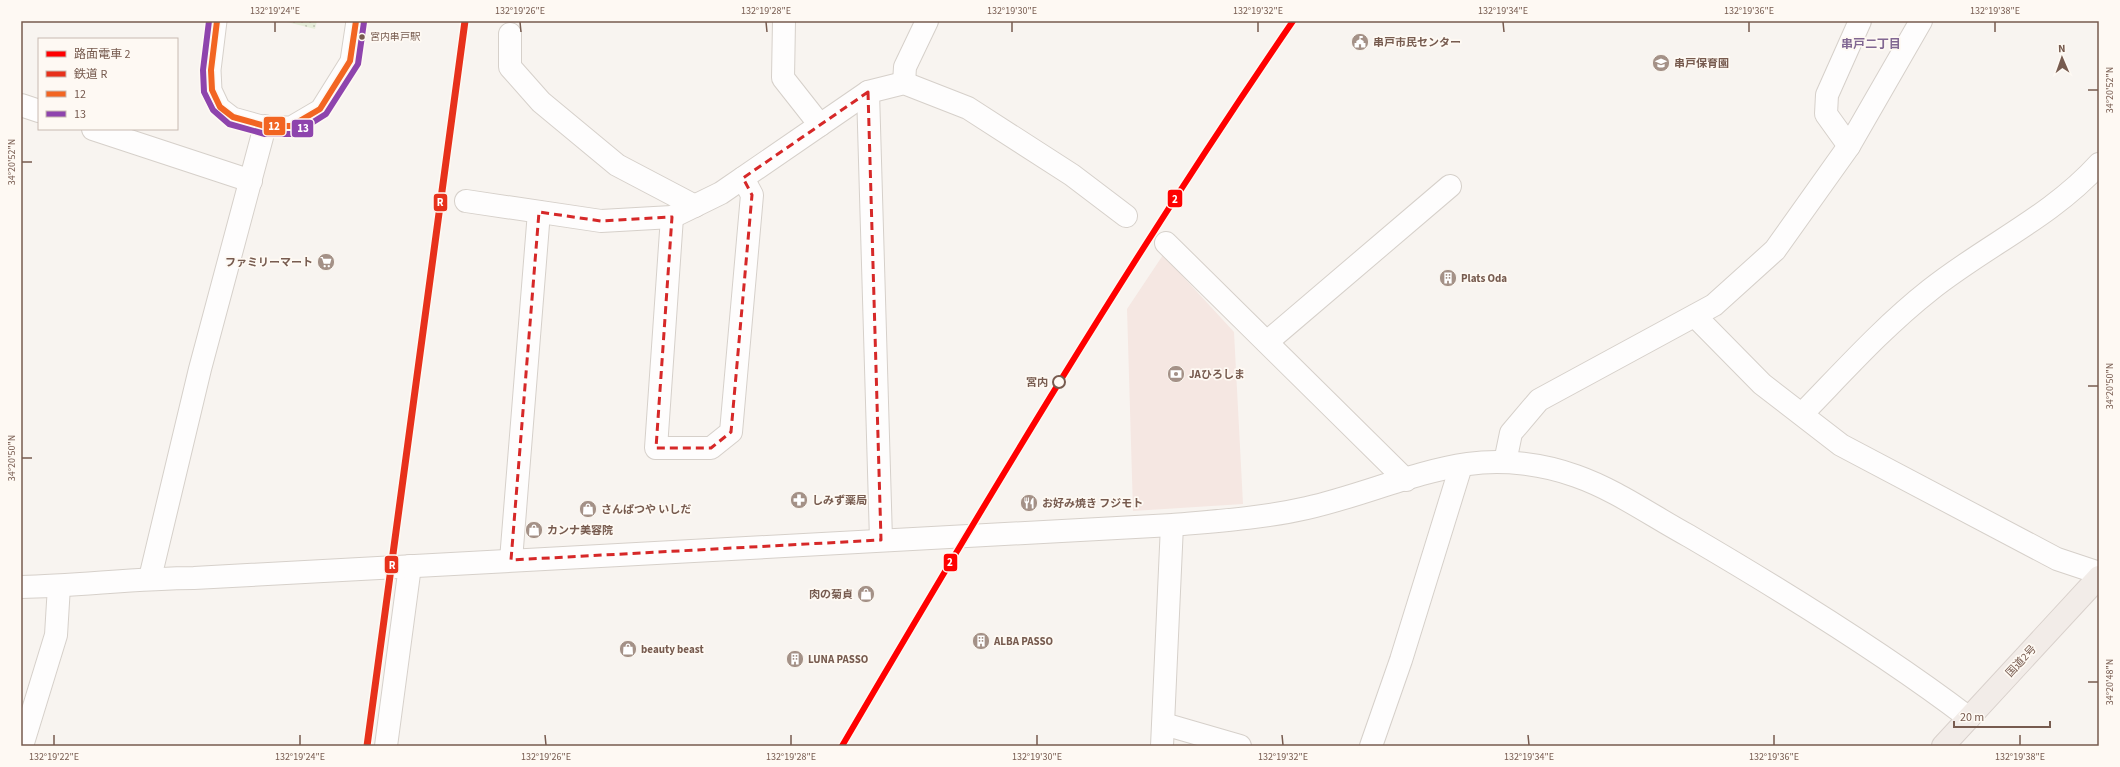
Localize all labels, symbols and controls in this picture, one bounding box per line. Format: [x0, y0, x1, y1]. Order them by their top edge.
text: 132°19'24"E [250, 4, 300, 18]
text: 132°19'26"E [495, 4, 545, 18]
text: 132°19'28"E [741, 4, 791, 18]
text: 132°19'30"E [987, 4, 1037, 18]
text: 132°19'32"E [1233, 4, 1283, 18]
text: 132°19'34"E [1478, 4, 1528, 18]
text: 132°19'36"E [1724, 4, 1774, 18]
text: 132°19'38"E [1970, 4, 2020, 18]
place label: 宮内串戸駅 [370, 30, 421, 44]
marker: 宮内串戸駅 [357, 32, 367, 42]
public building icon: 串戸市民センター [1350, 32, 1370, 52]
place label: 串戸市民センター [1373, 35, 1461, 50]
district label: 串戸二丁目 [1841, 36, 1901, 53]
legend [38, 38, 178, 130]
north arrow [2042, 38, 2082, 78]
text: N [2058, 41, 2066, 56]
text: 路面電車 2 [74, 46, 130, 63]
school or university icon: 串戸保育園 [1651, 53, 1671, 73]
place label: 串戸保育園 [1674, 56, 1729, 71]
text: 鉄道 R [74, 66, 107, 83]
text: 34°20'52"N [2103, 67, 2117, 113]
text: 12 [74, 86, 86, 103]
text: 13 [74, 106, 86, 123]
line badge: 12 [263, 116, 286, 136]
text: 12 [268, 119, 280, 134]
line badge: 13 [291, 119, 314, 138]
text: 13 [297, 121, 309, 136]
text: 34°20'52"N [5, 139, 19, 185]
line badge: 2 [1167, 189, 1183, 208]
text: 2 [1172, 192, 1178, 207]
line badge: R [433, 193, 448, 212]
text: R [437, 195, 444, 210]
supermarket icon: ファミリーマート [316, 252, 336, 272]
place label: ファミリーマート [225, 255, 313, 270]
building icon: Plats Oda [1438, 268, 1458, 288]
place label: Plats Oda [1461, 271, 1507, 286]
text: 34°20'50"N [2103, 363, 2117, 409]
bank icon: JAひろしま [1166, 364, 1186, 384]
place label: JAひろしま [1189, 367, 1245, 382]
place label: 宮内 [1026, 375, 1048, 390]
marker: 宮内 [1052, 375, 1066, 389]
text: 34°20'50"N [5, 435, 19, 481]
pharmacy icon: しみず薬局 [789, 490, 809, 510]
place label: しみず薬局 [812, 493, 867, 508]
restaurant icon: お好み焼き フジモト [1019, 493, 1039, 513]
place label: お好み焼き フジモト [1042, 496, 1143, 511]
shop icon: さんぱつや いしだ [578, 499, 598, 519]
place label: さんぱつや いしだ [601, 502, 691, 517]
shop icon: カンナ美容院 [524, 520, 544, 540]
place label: カンナ美容院 [547, 523, 613, 538]
line badge: 2 [943, 553, 958, 572]
line badge: R [384, 555, 399, 574]
text: 2 [947, 555, 953, 570]
text: R [389, 558, 396, 573]
shop icon: 肉の菊貞 [856, 584, 876, 604]
place label: 肉の菊貞 [809, 587, 853, 602]
building icon: ALBA PASSO [971, 631, 991, 651]
place label: ALBA PASSO [993, 634, 1054, 649]
shop icon: beauty beast [618, 639, 638, 659]
place label: beauty beast [641, 642, 704, 657]
street label: 国道2号 [2002, 642, 2040, 680]
building icon: LUNA PASSO [785, 649, 805, 669]
place label: LUNA PASSO [808, 652, 869, 667]
text: 34°20'48"N [2103, 659, 2117, 705]
scale bar [1954, 703, 2050, 729]
text: 20 m [1960, 709, 1984, 726]
text: 132°19'22"E [29, 750, 79, 764]
text: 132°19'24"E [275, 750, 325, 764]
text: 132°19'26"E [521, 750, 571, 764]
text: 132°19'28"E [766, 750, 816, 764]
text: 132°19'30"E [1012, 750, 1062, 764]
text: 132°19'32"E [1258, 750, 1308, 764]
text: 132°19'34"E [1504, 750, 1554, 764]
text: 132°19'36"E [1749, 750, 1799, 764]
text: 132°19'38"E [1995, 750, 2045, 764]

